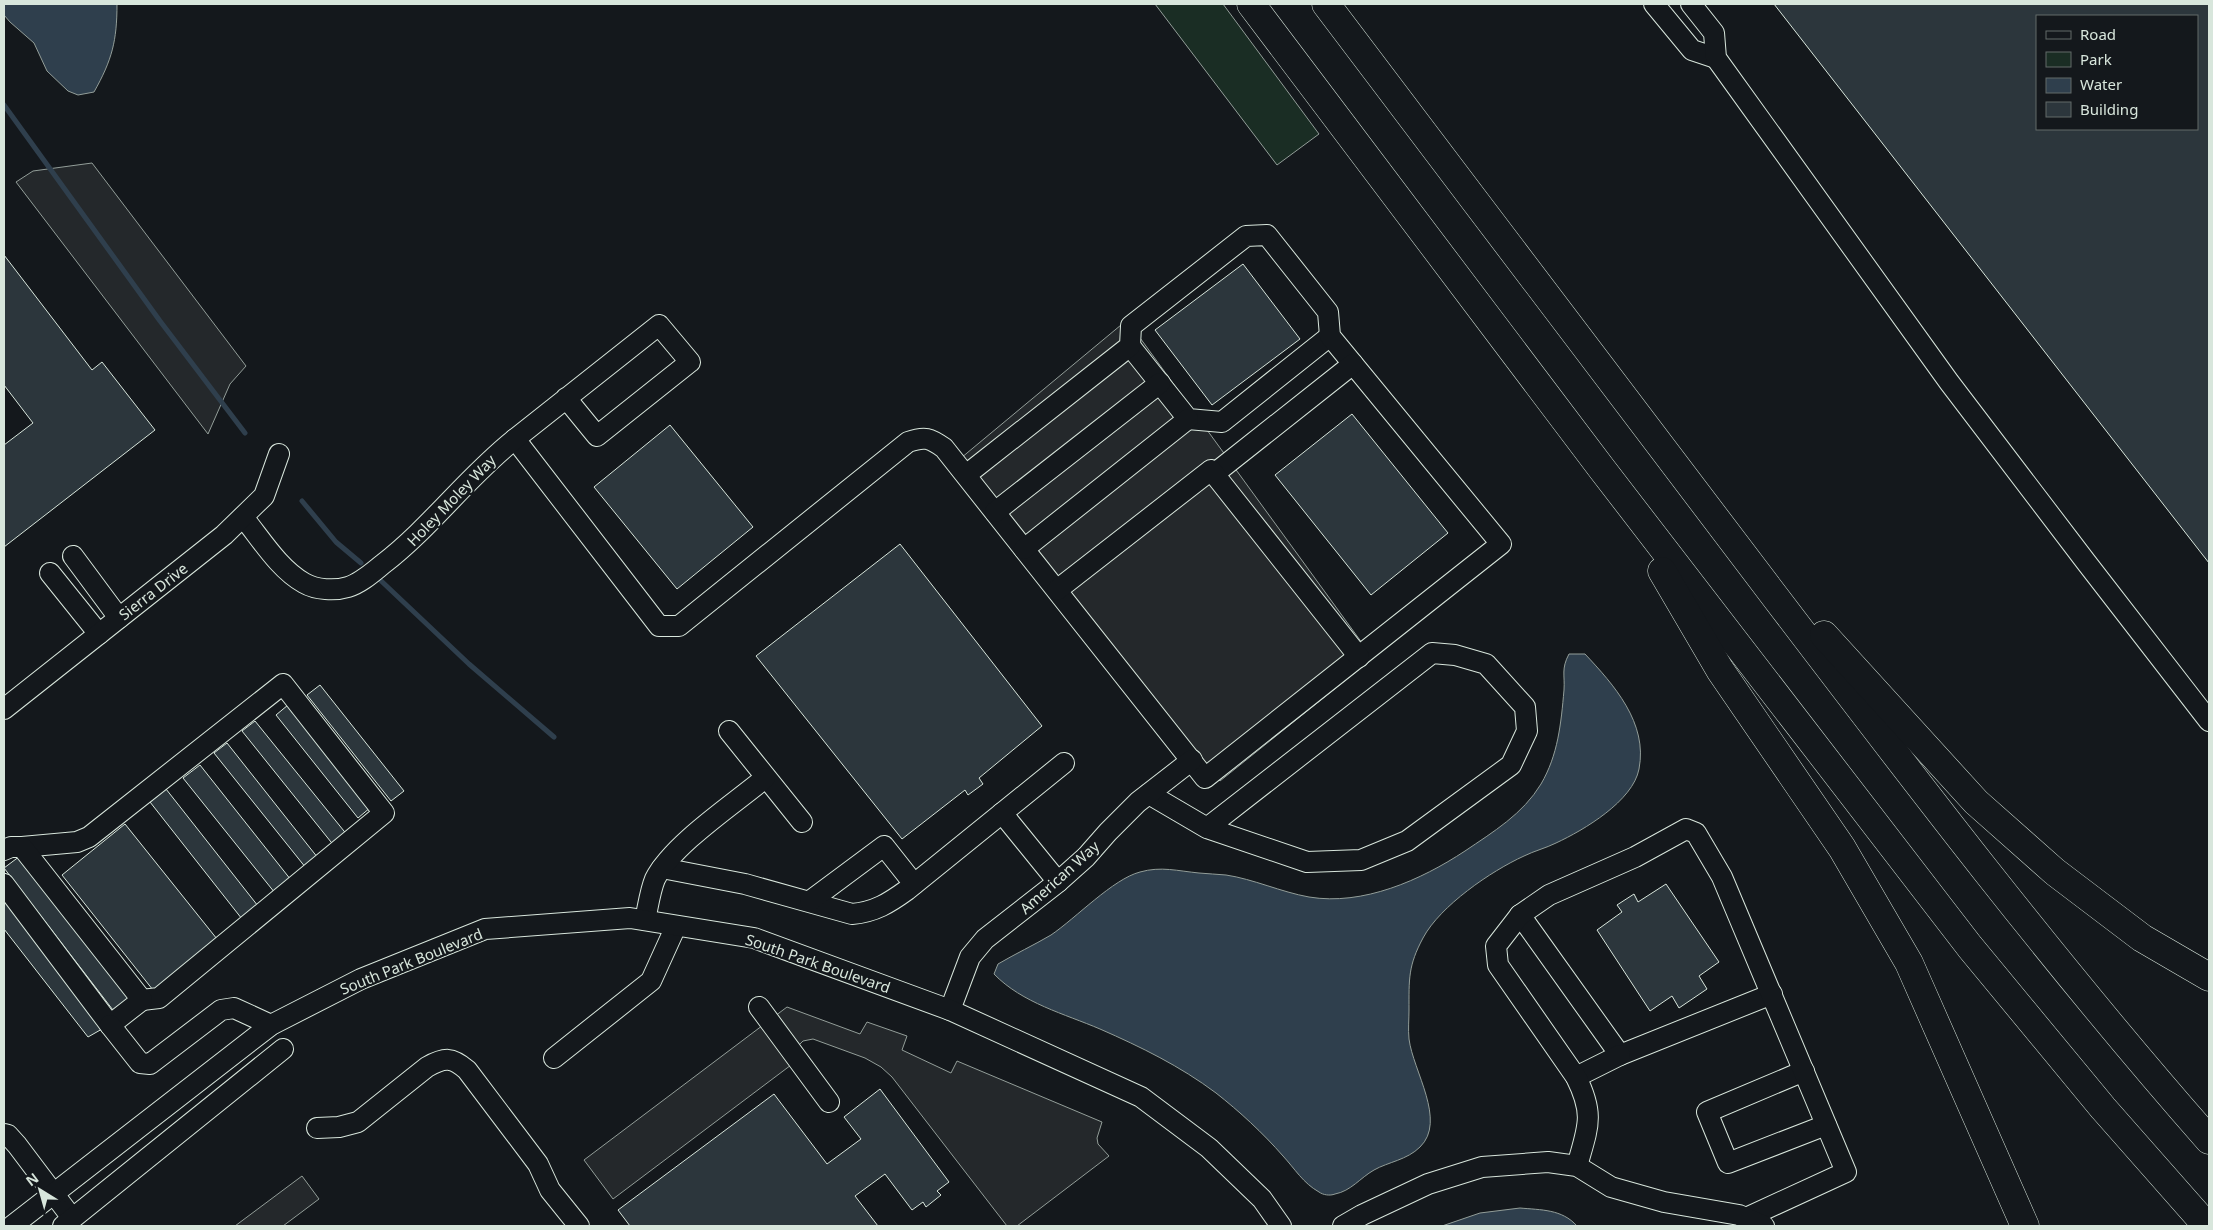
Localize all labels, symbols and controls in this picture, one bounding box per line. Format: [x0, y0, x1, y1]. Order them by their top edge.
legend [2036, 15, 2198, 130]
text: Road [2080, 24, 2116, 44]
text: Park [2080, 49, 2112, 69]
text: Water [2080, 74, 2122, 94]
text: Building [2080, 99, 2138, 119]
street label: Holey Moley Way [402, 450, 500, 550]
street label: Sierra Drive [115, 558, 191, 624]
street label: American Way [1015, 836, 1103, 918]
street label: South Park Boulevard [337, 923, 485, 999]
street label: South Park Boulevard [743, 929, 893, 997]
north arrow [15, 1165, 65, 1215]
text: N [22, 1168, 42, 1190]

